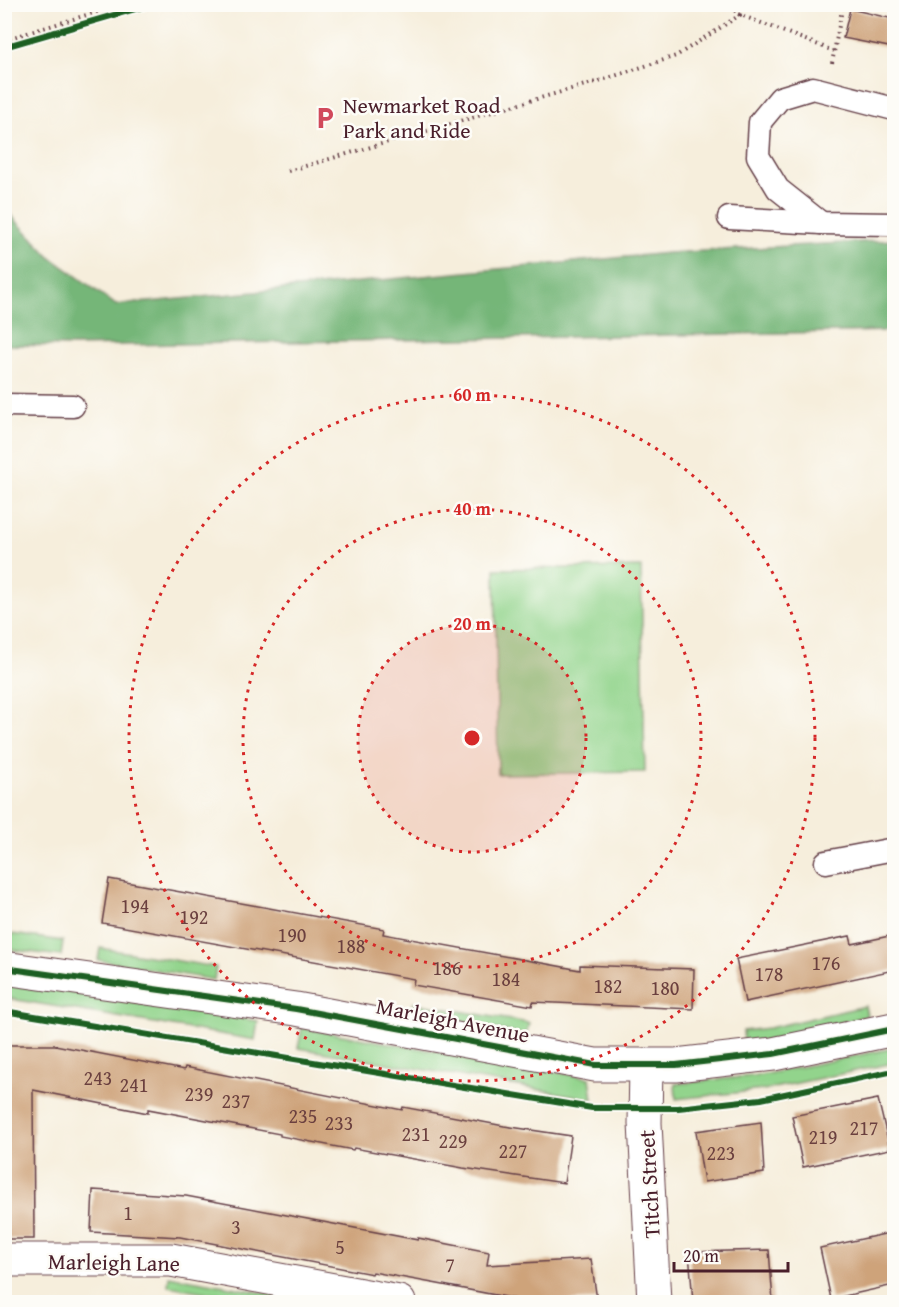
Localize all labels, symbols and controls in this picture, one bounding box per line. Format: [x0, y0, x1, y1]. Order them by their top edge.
place label: Newmarket Road Park and Ride [343, 89, 501, 146]
parking icon: Newmarket Road Park and Ride [312, 105, 338, 131]
text: 60 m [453, 381, 492, 408]
text: 40 m [453, 495, 492, 522]
text: 20 m [453, 610, 492, 637]
centre of rings [462, 728, 482, 748]
house number: 194 [121, 891, 149, 920]
house number: 192 [180, 902, 208, 931]
house number: 190 [278, 920, 306, 949]
house number: 188 [337, 931, 365, 960]
house number: 176 [812, 948, 840, 977]
house number: 186 [433, 953, 461, 982]
house number: 178 [755, 959, 783, 988]
house number: 184 [492, 964, 520, 993]
house number: 182 [594, 971, 622, 1000]
house number: 180 [651, 973, 679, 1002]
street label: Marleigh Avenue [373, 989, 533, 1051]
house number: 243 [84, 1063, 112, 1092]
house number: 241 [120, 1070, 148, 1099]
house number: 239 [185, 1079, 213, 1108]
house number: 237 [222, 1086, 250, 1115]
house number: 235 [289, 1101, 317, 1130]
house number: 233 [325, 1108, 353, 1137]
house number: 217 [850, 1113, 878, 1142]
house number: 231 [402, 1119, 430, 1148]
house number: 219 [809, 1122, 837, 1151]
house number: 229 [439, 1126, 467, 1155]
street label: Titch Street [630, 1129, 668, 1239]
house number: 227 [499, 1136, 527, 1165]
house number: 223 [707, 1138, 735, 1167]
house number: 1 [123, 1198, 133, 1227]
house number: 3 [231, 1212, 241, 1241]
house number: 5 [335, 1232, 345, 1261]
scale bar [674, 1235, 788, 1273]
text: 20 m [683, 1242, 719, 1269]
street label: Marleigh Lane [48, 1245, 180, 1279]
house number: 7 [445, 1250, 455, 1279]

